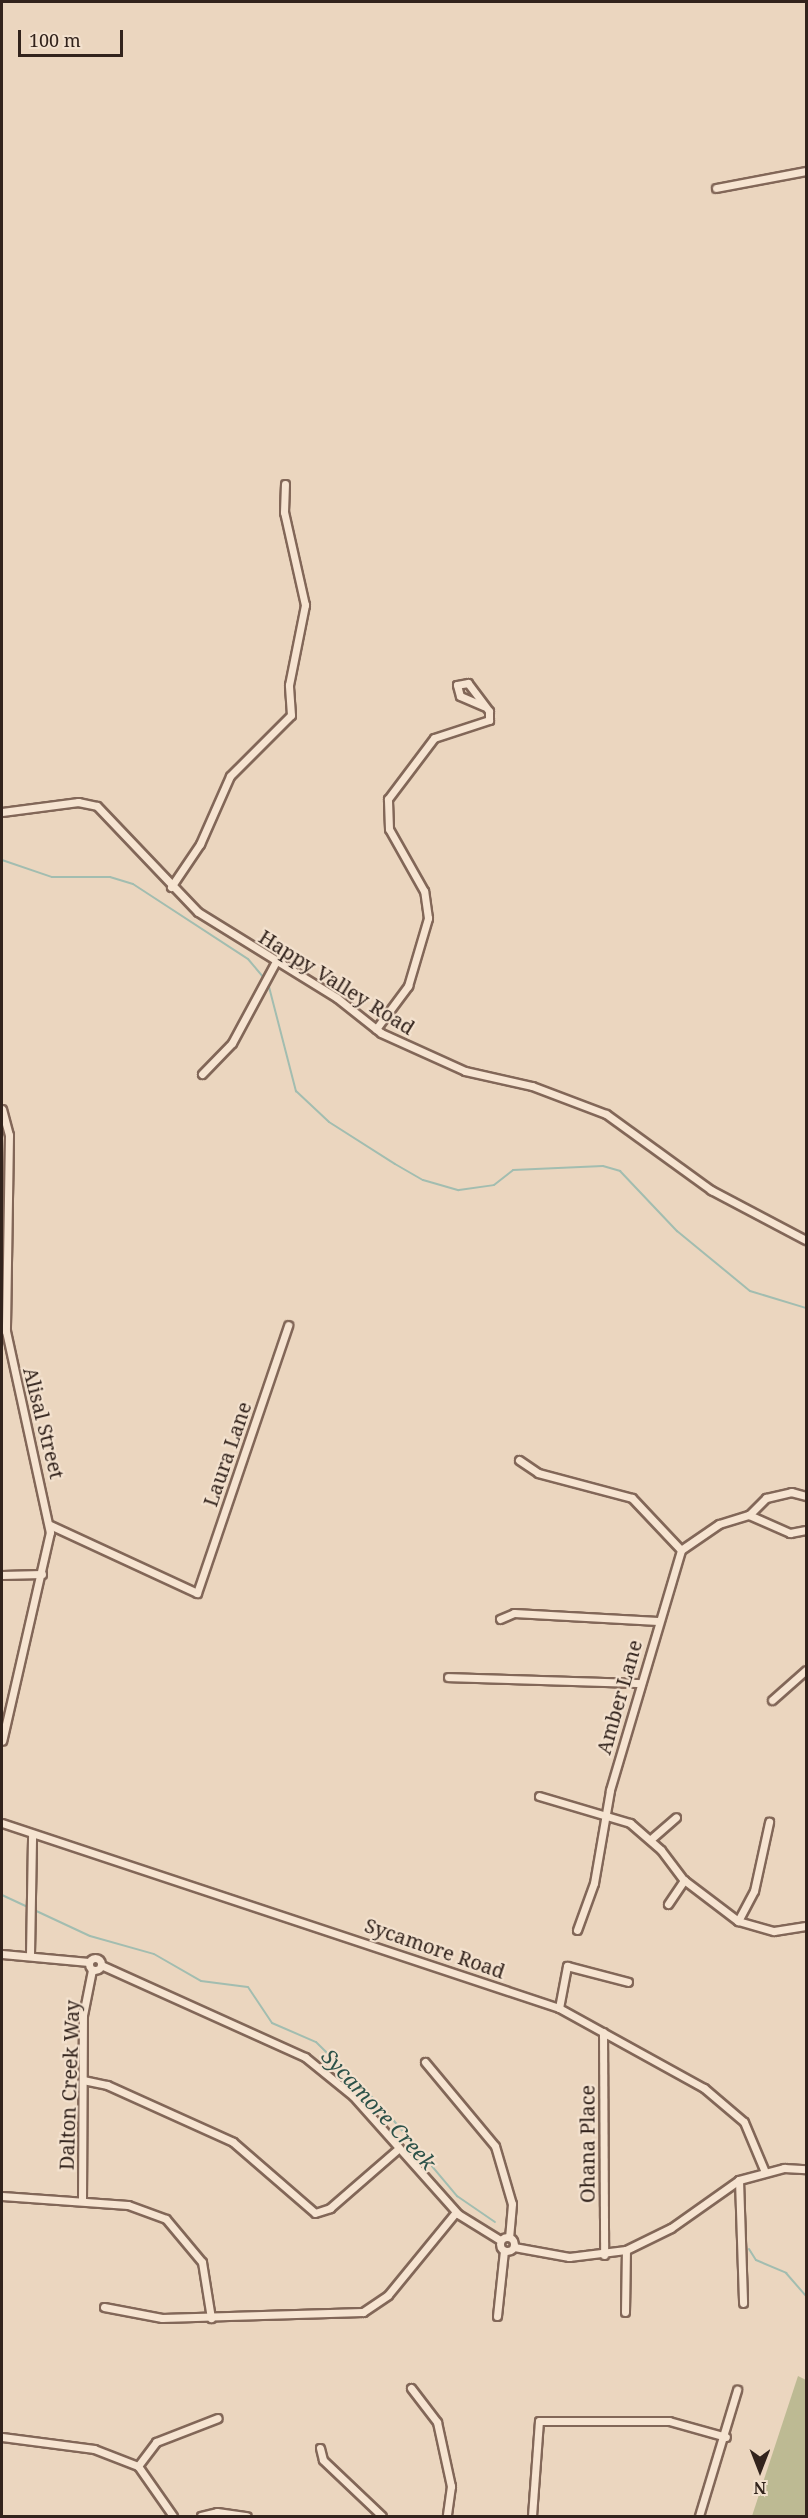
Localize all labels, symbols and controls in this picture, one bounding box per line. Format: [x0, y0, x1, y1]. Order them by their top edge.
scale bar [21, 18, 126, 56]
text: 100 m [29, 28, 81, 52]
street label: Happy Valley Road [255, 924, 419, 1040]
street label: Alisal Street [19, 1365, 69, 1481]
street label: Laura Lane [198, 1398, 256, 1510]
street label: Amber Lane [591, 1637, 647, 1757]
street label: Sycamore Road [362, 1913, 508, 1983]
street label: Dalton Creek Way [54, 1999, 84, 2171]
water label: Sycamore Creek [317, 2043, 441, 2175]
street label: Ohana Place [575, 2085, 599, 2203]
north arrow [730, 2440, 790, 2500]
text: N [754, 2477, 766, 2499]

